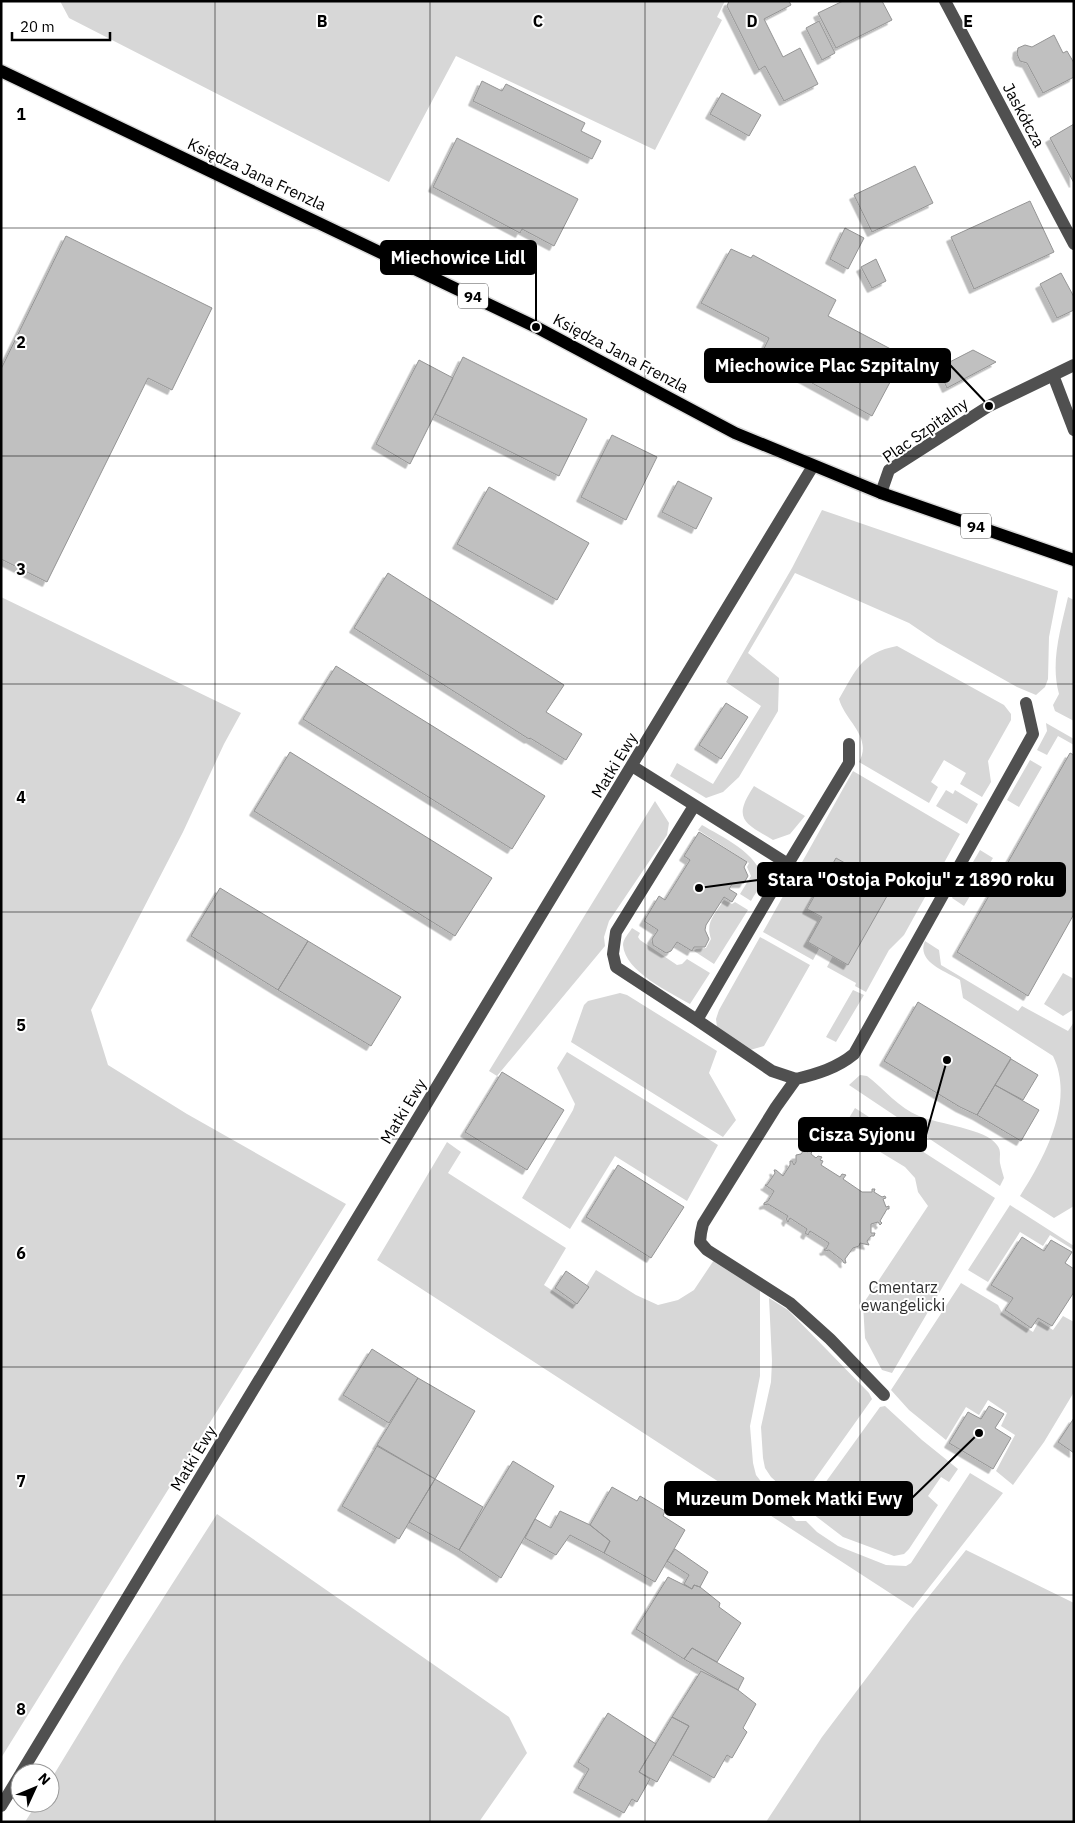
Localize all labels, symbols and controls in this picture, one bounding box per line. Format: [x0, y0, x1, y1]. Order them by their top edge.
scale bar [12, 10, 110, 42]
text: B [317, 11, 328, 31]
text: C [533, 11, 543, 31]
text: D [746, 11, 758, 31]
text: E [963, 11, 973, 31]
text: 20 m [20, 17, 55, 36]
street label: Jaskółcza [999, 79, 1049, 151]
text: 1 [16, 104, 26, 124]
street label: Księdza Jana Frenzla [185, 133, 330, 215]
callout: Miechowice Lidl [381, 241, 536, 274]
text: Miechowice Lidl [391, 246, 526, 269]
road number: 94 [458, 284, 488, 308]
street label: Księdza Jana Frenzla [550, 309, 693, 397]
text: 2 [16, 332, 26, 352]
callout: Miechowice Plac Szpitalny [705, 349, 950, 382]
text: Miechowice Plac Szpitalny [715, 354, 940, 377]
street label: Plac Szpitalny [878, 393, 972, 467]
road number: 94 [961, 514, 991, 538]
text: 3 [16, 559, 26, 579]
street label: Matki Ewy [587, 729, 641, 801]
text: 4 [16, 787, 26, 807]
callout: Stara "Ostoja Pokoju" z 1890 roku [758, 863, 1065, 896]
text: Stara "Ostoja Pokoju" z 1890 roku [768, 868, 1054, 891]
text: 5 [16, 1015, 26, 1035]
street label: Matki Ewy [376, 1075, 430, 1147]
callout: Cisza Syjonu [799, 1118, 926, 1151]
text: Cisza Syjonu [808, 1123, 916, 1146]
text: 6 [16, 1243, 26, 1263]
park label: Cmentarz ewangelicki [861, 1277, 945, 1315]
street label: Matki Ewy [166, 1422, 220, 1494]
text: 7 [16, 1471, 26, 1491]
callout: Muzeum Domek Matki Ewy [665, 1482, 912, 1515]
text: Muzeum Domek Matki Ewy [676, 1487, 903, 1510]
text: 8 [16, 1699, 26, 1719]
north arrow [10, 1763, 60, 1813]
text: N [34, 1769, 54, 1789]

